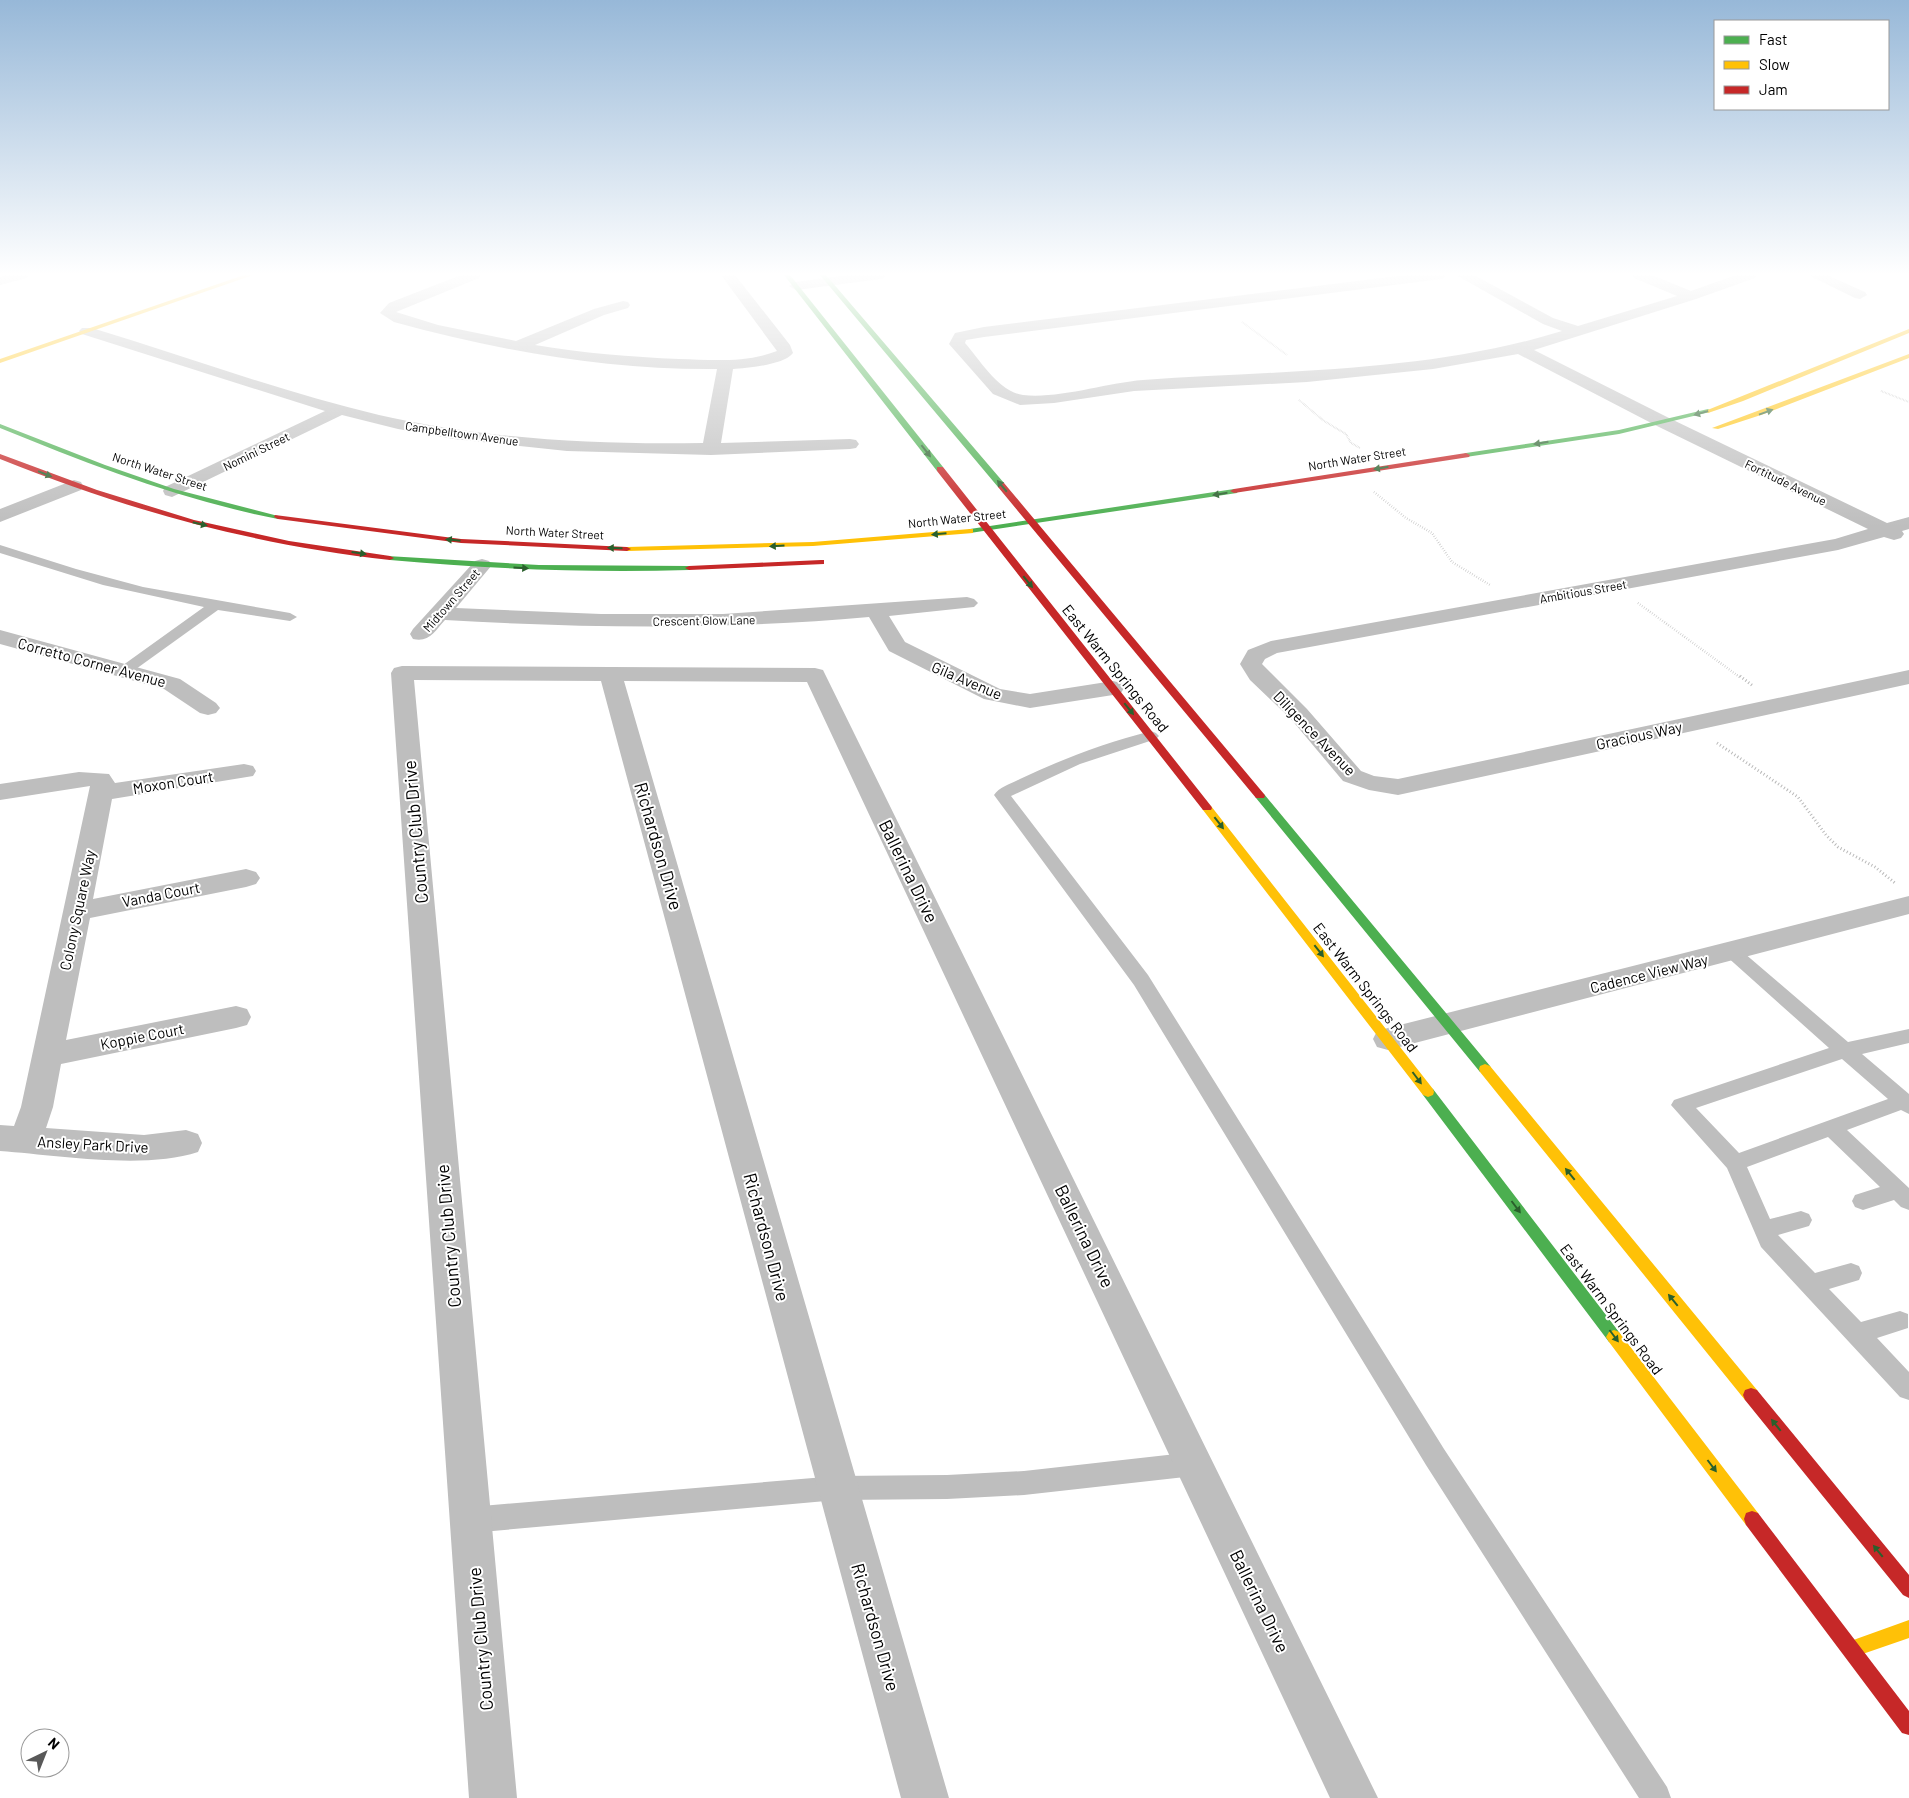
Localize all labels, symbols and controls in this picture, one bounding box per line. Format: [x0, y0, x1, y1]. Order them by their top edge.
legend [1714, 20, 1889, 110]
text: Fast [1759, 30, 1787, 48]
text: Slow [1759, 55, 1790, 73]
text: Jam [1759, 80, 1788, 98]
one-way arrow [1758, 408, 1773, 415]
one-way arrow [1694, 410, 1709, 418]
street label: Campbelltown Avenue [404, 418, 520, 448]
street label: Nomini Street [220, 429, 292, 473]
one-way arrow [1533, 439, 1549, 447]
street label: North Water Street [1307, 443, 1407, 473]
one-way arrow [920, 444, 931, 457]
street label: North Water Street [111, 449, 209, 493]
street label: Fortitude Avenue [1743, 456, 1829, 508]
one-way arrow [1373, 464, 1389, 472]
one-way arrow [38, 470, 53, 478]
one-way arrow [997, 479, 1008, 492]
one-way arrow [1212, 490, 1228, 498]
street label: North Water Street [907, 506, 1007, 530]
one-way arrow [192, 520, 207, 528]
street label: North Water Street [505, 522, 605, 542]
one-way arrow [931, 530, 947, 538]
one-way arrow [444, 536, 460, 544]
one-way arrow [769, 542, 785, 550]
one-way arrow [607, 544, 623, 552]
one-way arrow [352, 549, 368, 557]
one-way arrow [513, 564, 529, 572]
street label: Midtown Street [420, 566, 482, 634]
one-way arrow [1023, 575, 1033, 589]
street label: Ambitious Street [1538, 576, 1628, 606]
street label: East Warm Springs Road [1059, 601, 1173, 735]
street label: Crescent Glow Lane [653, 612, 755, 628]
street label: Corretto Corner Avenue [16, 634, 168, 690]
street label: Gila Avenue [929, 657, 1005, 703]
street label: Diligence Avenue [1270, 687, 1360, 779]
one-way arrow [1124, 702, 1135, 715]
street label: Gracious Way [1594, 717, 1684, 753]
street label: Country Club Drive [398, 759, 432, 905]
street label: Moxon Court [131, 767, 215, 797]
street label: Richardson Drive [630, 780, 688, 912]
street label: Ballerina Drive [875, 816, 943, 926]
one-way arrow [1214, 816, 1225, 829]
street label: Colony Square Way [55, 848, 99, 972]
street label: Vanda Court [120, 878, 202, 910]
street label: East Warm Springs Road [1310, 919, 1422, 1055]
one-way arrow [1314, 944, 1325, 957]
street label: Cadence View Way [1588, 950, 1710, 996]
street label: Koppie Court [99, 1019, 185, 1053]
one-way arrow [1412, 1071, 1423, 1084]
street label: Ansley Park Drive [37, 1132, 149, 1156]
street label: Country Club Drive [431, 1163, 465, 1309]
one-way arrow [1565, 1167, 1576, 1180]
street label: Richardson Drive [739, 1170, 795, 1304]
street label: Ballerina Drive [1051, 1181, 1119, 1291]
one-way arrow [1510, 1200, 1521, 1213]
street label: East Warm Springs Road [1557, 1240, 1667, 1378]
one-way arrow [1667, 1293, 1678, 1306]
one-way arrow [1609, 1329, 1619, 1343]
one-way arrow [1770, 1419, 1781, 1432]
one-way arrow [1707, 1459, 1717, 1473]
one-way arrow [1873, 1545, 1884, 1558]
street label: Ballerina Drive [1226, 1546, 1294, 1656]
street label: Richardson Drive [847, 1561, 905, 1693]
street label: Country Club Drive [463, 1566, 497, 1712]
north arrow [20, 1728, 70, 1778]
text: N [45, 1734, 63, 1753]

